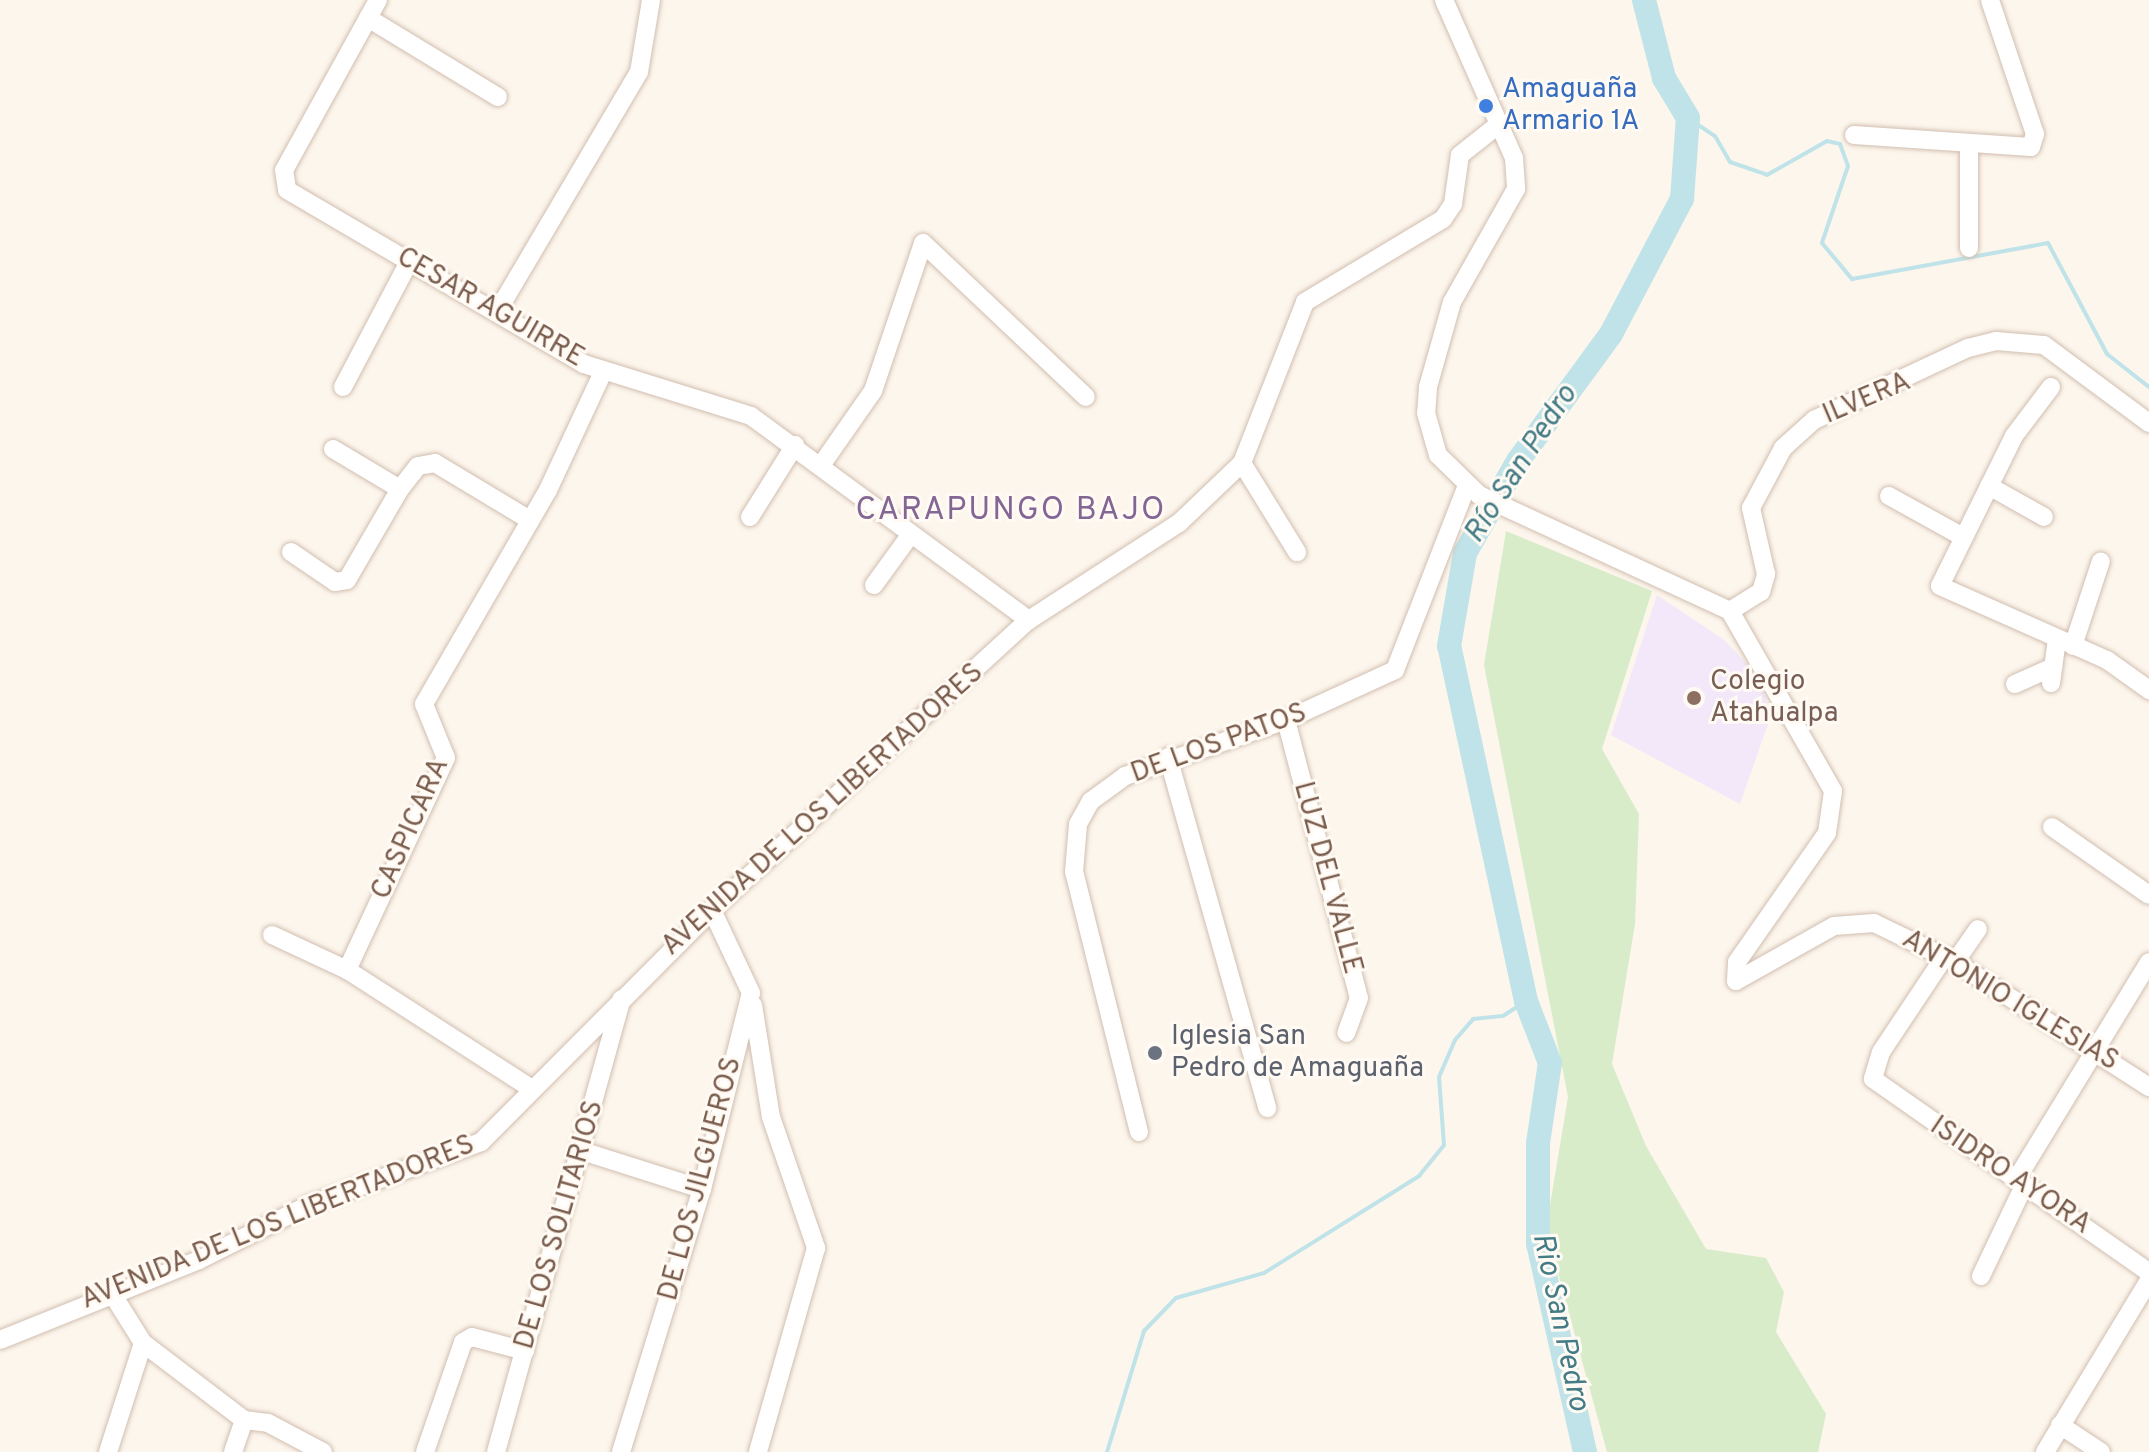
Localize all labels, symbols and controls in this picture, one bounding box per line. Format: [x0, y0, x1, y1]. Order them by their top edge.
place label: Amaguaña Armario 1A [1502, 73, 1639, 139]
marker: Amaguaña Armario 1A [1477, 97, 1495, 115]
street label: CESAR AGUIRRE [390, 240, 590, 376]
street label: ILVERA [1818, 366, 1916, 432]
water label: Río San Pedro [1458, 379, 1586, 551]
district label: CARAPUNGO BAJO [856, 492, 1166, 530]
street label: AVENIDA DE LOS LIBERTADORES [655, 656, 991, 964]
place label: Colegio Atahualpa [1710, 665, 1838, 731]
marker: Colegio Atahualpa [1685, 689, 1703, 707]
street label: DE LOS PATOS [1127, 697, 1311, 791]
street label: CASPICARA [365, 753, 457, 905]
street label: LUZ DEL VALLE [1285, 777, 1369, 979]
street label: ANTONIO IGLESIAS [1896, 923, 2124, 1079]
place label: Iglesia San Pedro de Amaguaña [1171, 1020, 1425, 1086]
marker: Iglesia San Pedro de Amaguaña [1146, 1044, 1164, 1062]
street label: DE LOS JILGUEROS [652, 1053, 750, 1305]
street label: DE LOS SOLITARIOS [508, 1097, 612, 1353]
street label: ISIDRO AYORA [1923, 1109, 2097, 1243]
street label: AVENIDA DE LOS LIBERTADORES [76, 1128, 480, 1318]
water label: Rio San Pedro [1523, 1230, 1595, 1414]

